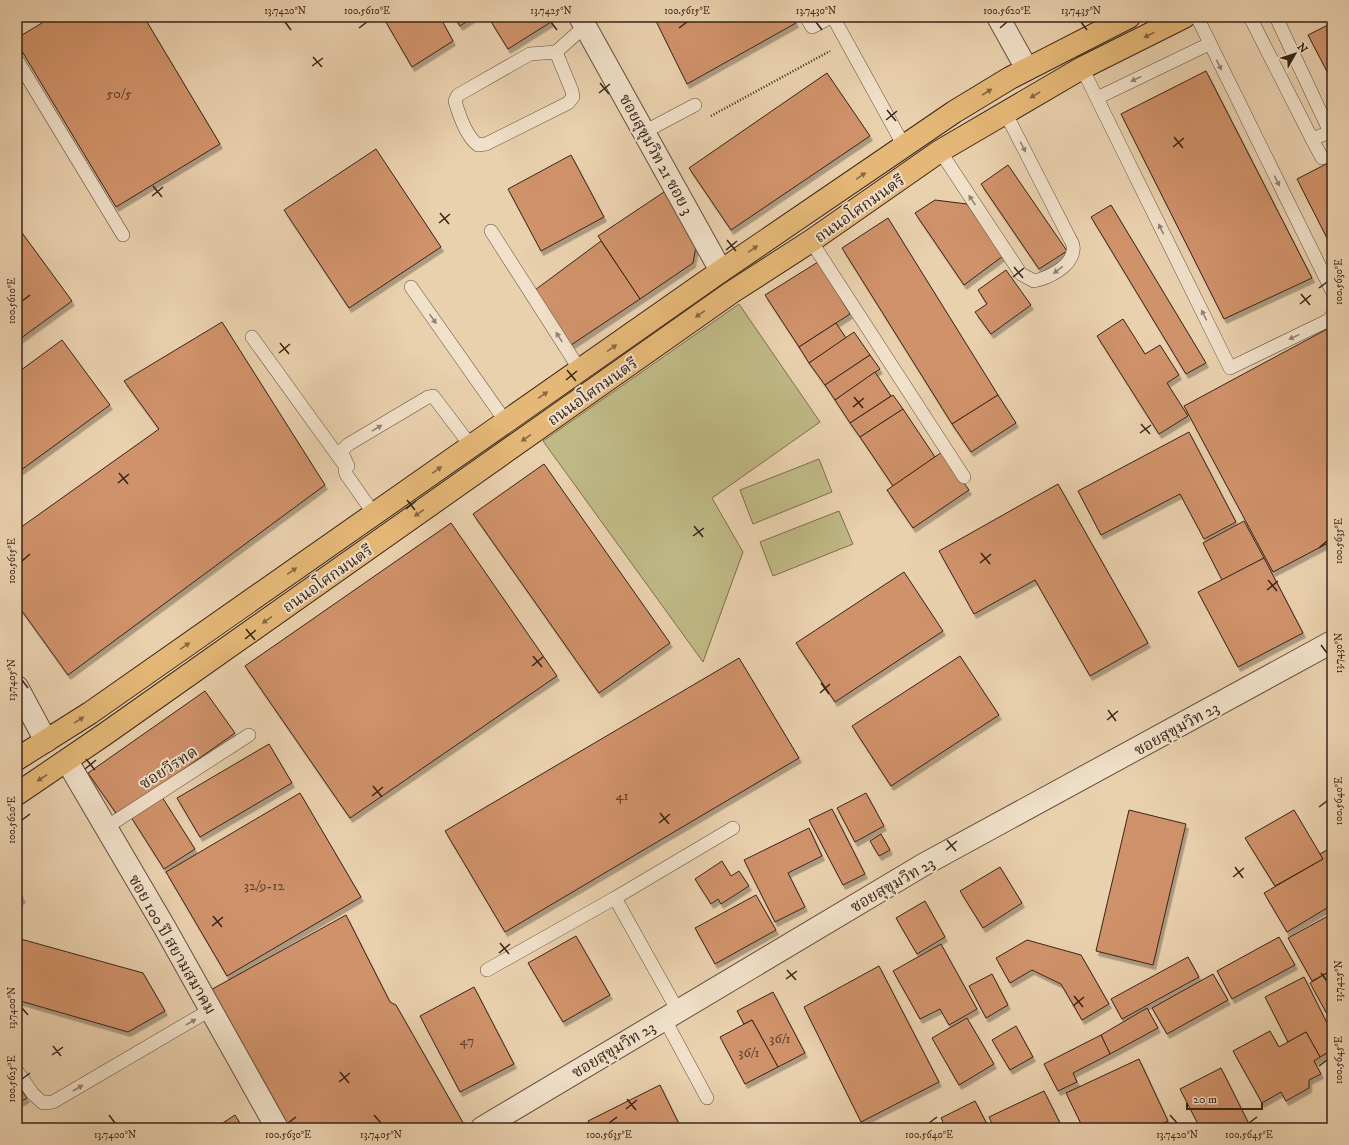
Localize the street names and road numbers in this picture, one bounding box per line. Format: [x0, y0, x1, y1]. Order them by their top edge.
street label: ซอยสุขุมวิท 21 ซอย 3 [614, 91, 698, 219]
street label: ถนนอโศกมนตรี [810, 169, 909, 247]
street label: ถนนอโศกมนตรี [543, 352, 642, 430]
street label: ถนนอโศกมนตรี [278, 539, 377, 617]
street label: ซอยสุขุมวิท 23 [1131, 697, 1223, 761]
street label: ซอยวีรทด [136, 742, 201, 794]
street label: ซอยสุขุมวิท 23 [847, 853, 939, 918]
street label: ซอย 100 ปี สยามสมาคม [124, 871, 220, 1018]
street label: ซอยสุขุมวิท 23 [568, 1017, 659, 1083]

